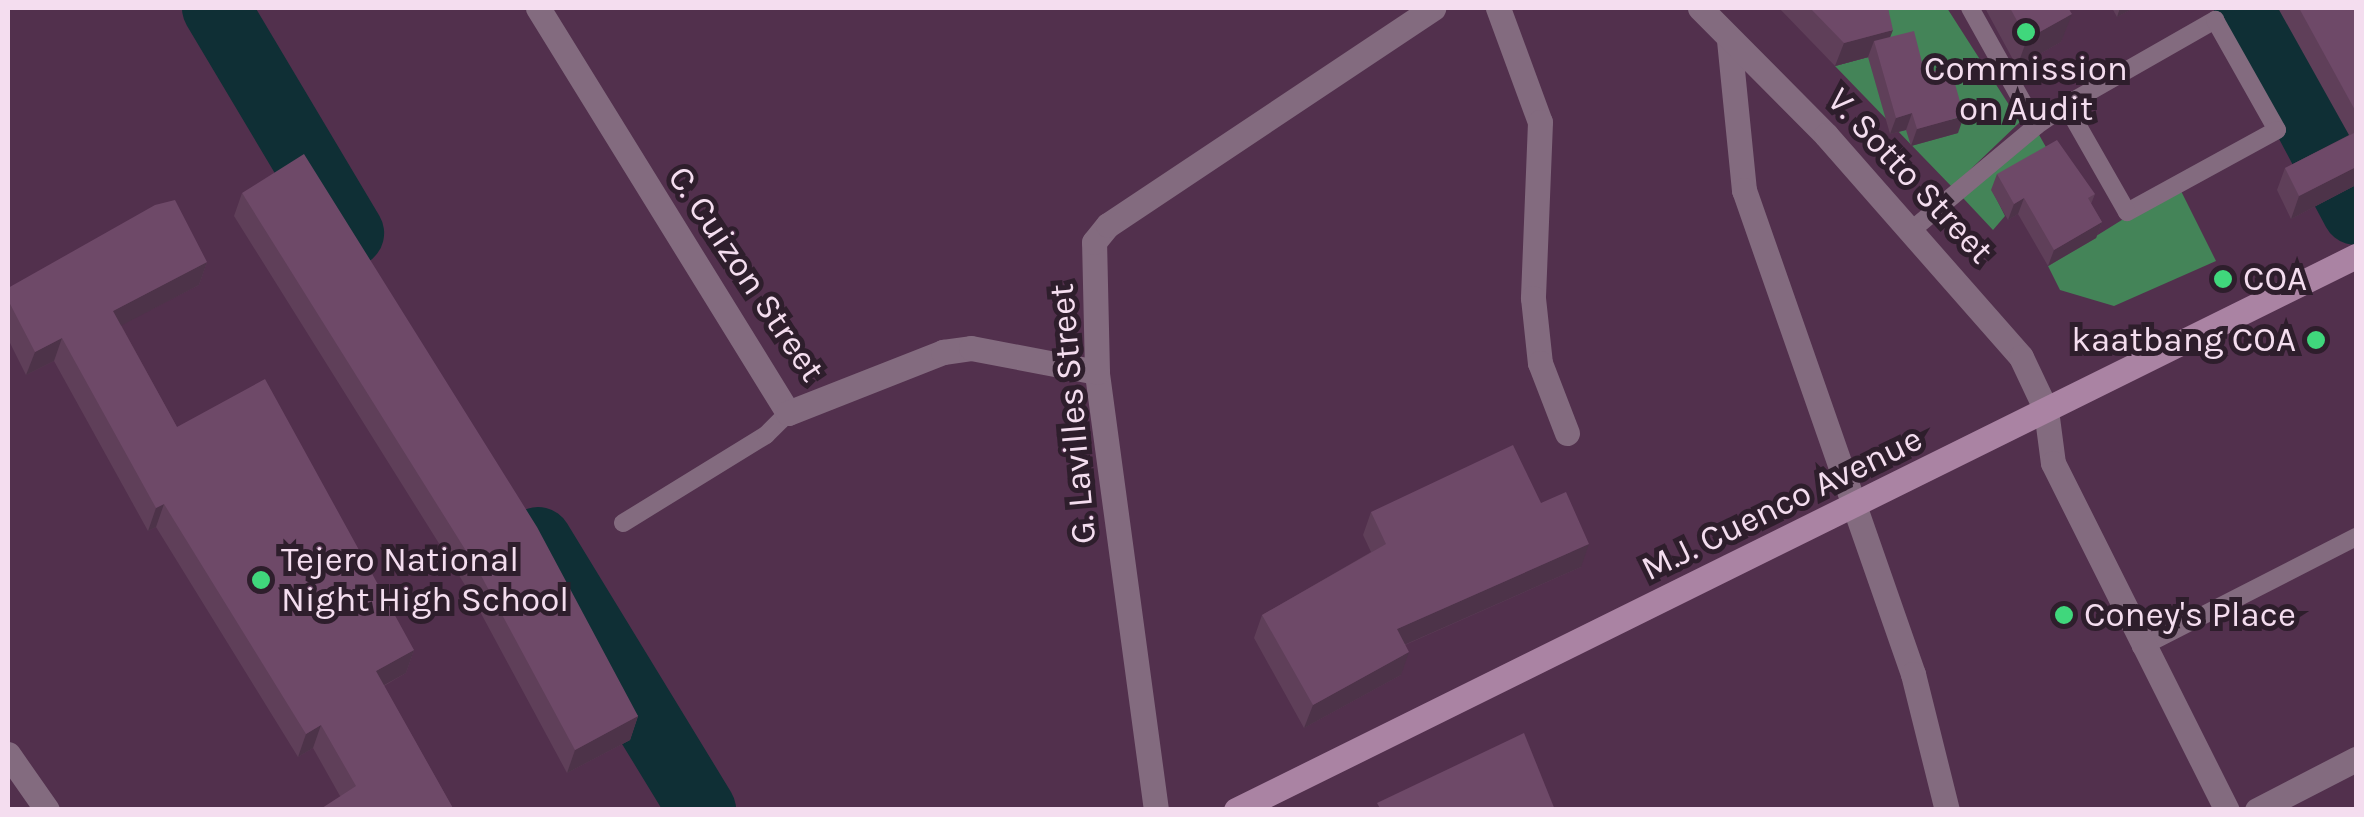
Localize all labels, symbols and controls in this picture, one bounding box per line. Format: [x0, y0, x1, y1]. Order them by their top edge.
marker: Commission on Audit [2015, 21, 2037, 43]
place label: Commission on Audit [1924, 48, 2128, 130]
street label: V. Sotto Street [1818, 80, 2002, 272]
street label: C. Cuizon Street [659, 158, 833, 390]
place label: COA [2243, 258, 2307, 300]
marker: COA [2212, 268, 2234, 290]
street label: G. Lavilles Street [1041, 282, 1105, 546]
place label: kaatbang COA [2071, 319, 2296, 361]
marker: kaatbang COA [2305, 329, 2327, 351]
street label: M.J. Cuenco Avenue [1635, 418, 1929, 590]
place label: Tejero National Night High School [281, 539, 569, 621]
marker: Tejero National Night High School [250, 569, 272, 591]
place label: Coney's Place [2084, 594, 2296, 636]
marker: Coney's Place [2053, 604, 2075, 626]

